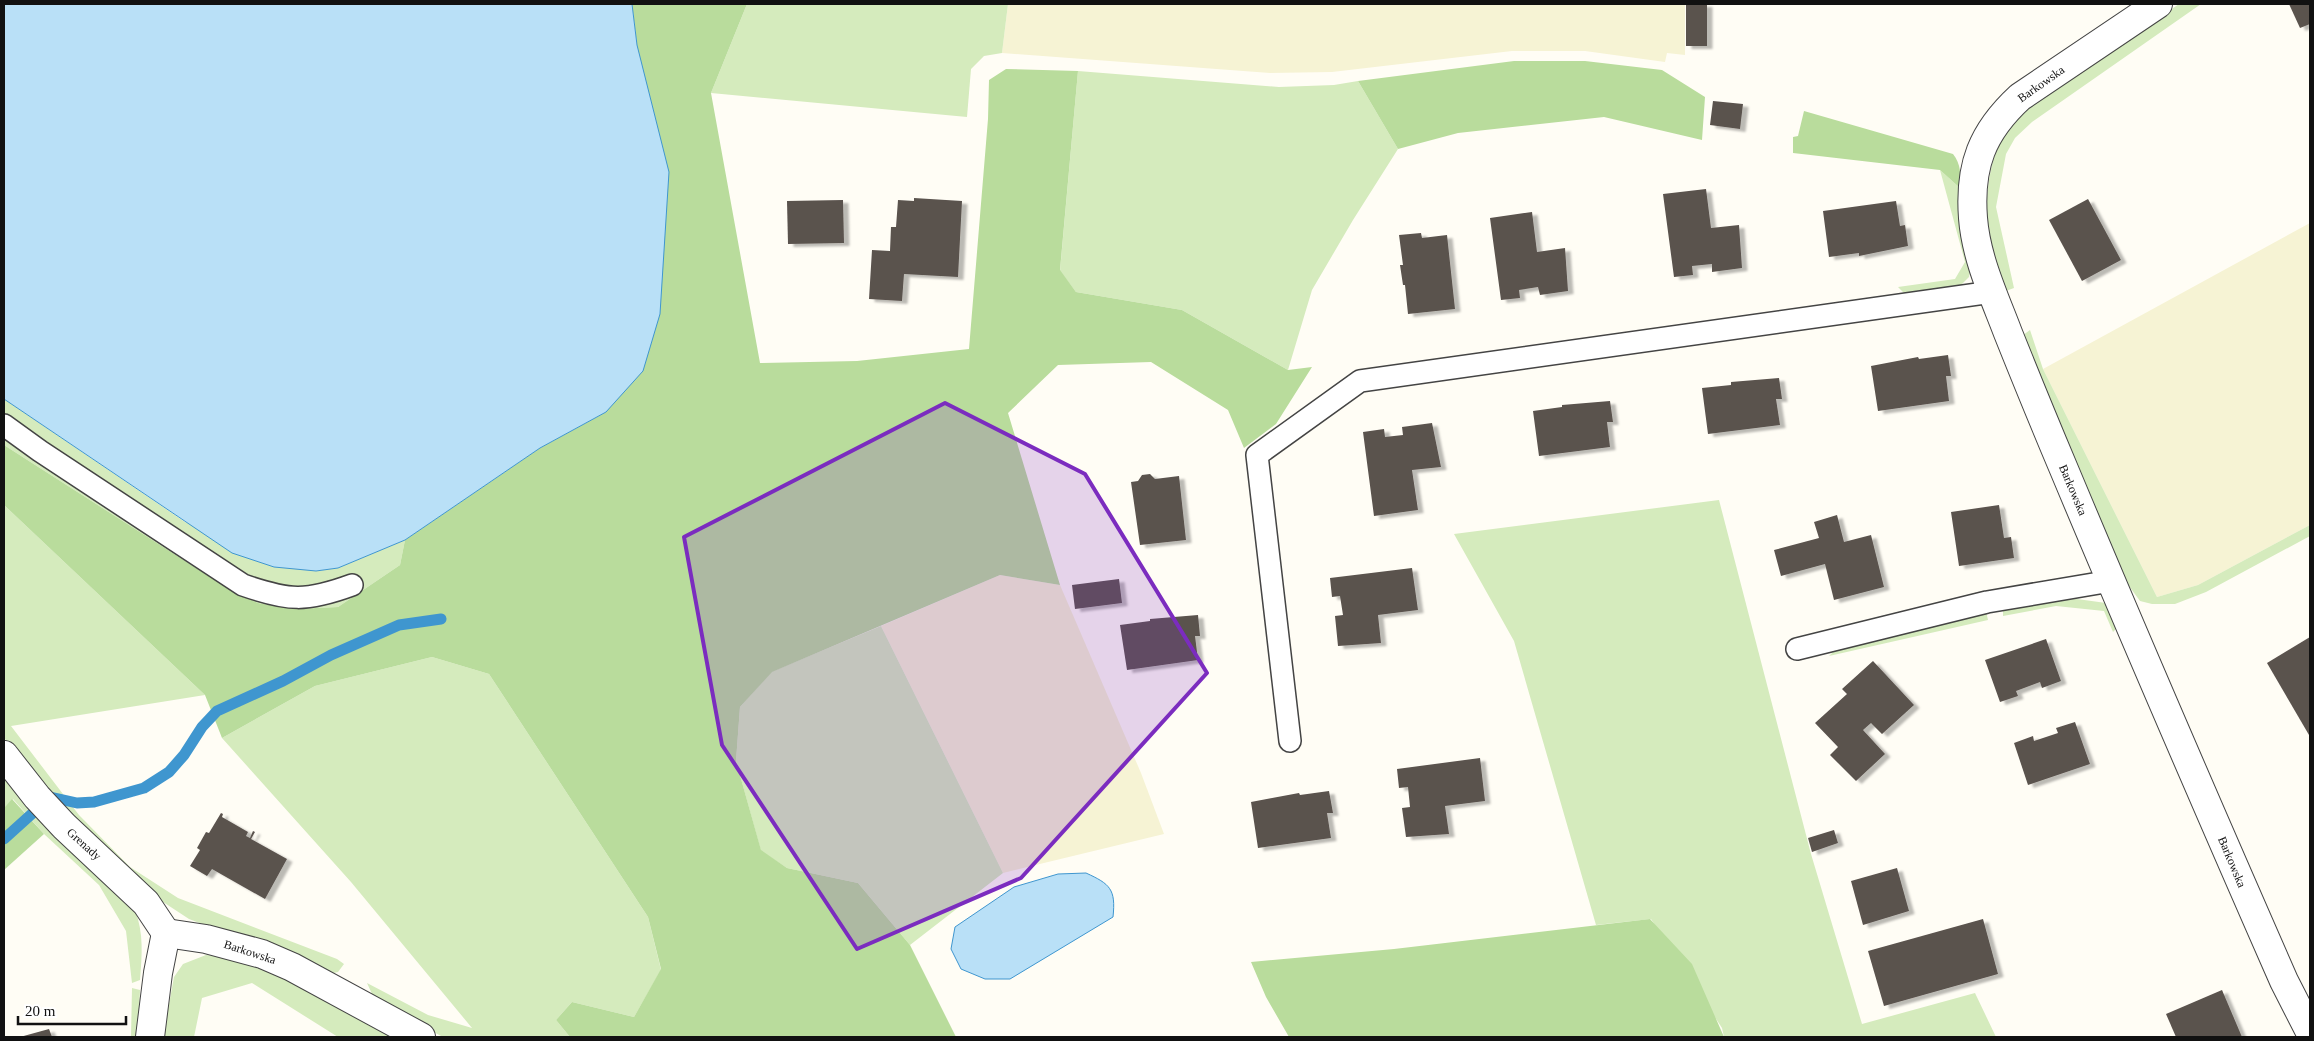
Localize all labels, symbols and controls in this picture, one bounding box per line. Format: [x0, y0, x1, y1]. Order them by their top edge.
street label: Barkowska [2015, 62, 2068, 105]
street label: Barkowska [2056, 462, 2090, 518]
street label: Grenady [64, 825, 104, 863]
street label: Barkowska [2215, 834, 2249, 890]
street label: Barkowska [222, 937, 278, 967]
scale bar [18, 994, 125, 1026]
text: 20 m [25, 1003, 56, 1019]

